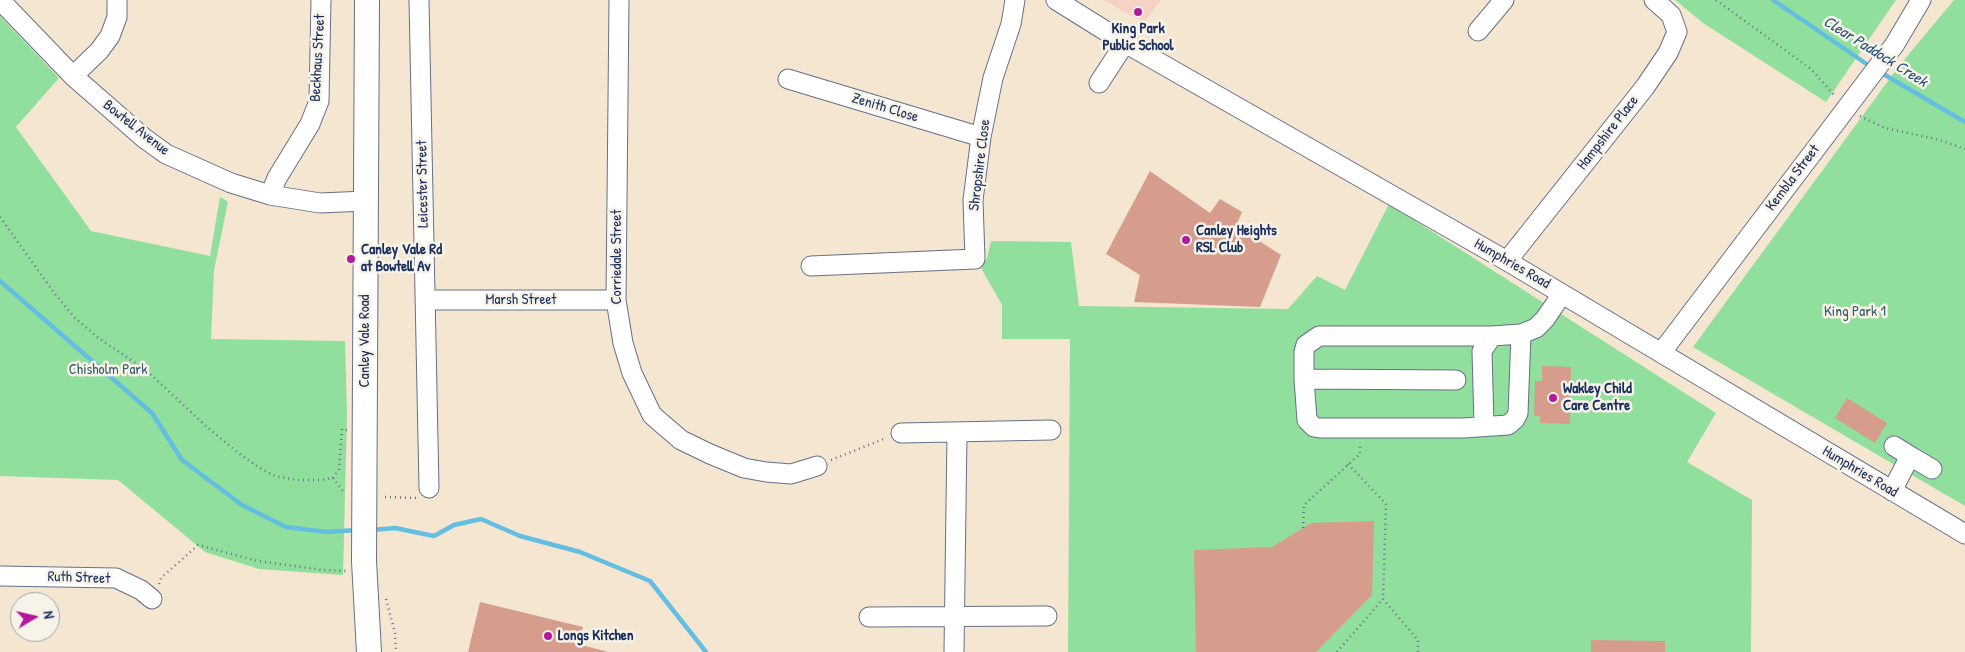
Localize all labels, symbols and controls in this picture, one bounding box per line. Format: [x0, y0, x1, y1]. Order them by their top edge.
marker: King Park Public School [1132, 6, 1144, 18]
water label: Clear Paddock Creek [1819, 12, 1931, 92]
street label: Beckhaus Street [307, 14, 329, 102]
place label: King Park Public School [1102, 20, 1174, 55]
street label: Zenith Close [850, 89, 920, 127]
street label: Hampshire Place [1574, 92, 1642, 174]
street label: Bowtell Avenue [99, 96, 173, 160]
street label: Shropshire Close [965, 118, 995, 212]
street label: Leicester Street [413, 140, 433, 228]
street label: Kembla Street [1762, 141, 1824, 215]
street label: Corriedale Street [608, 209, 626, 305]
place label: Canley Heights RSL Club [1196, 222, 1277, 257]
marker: Canley Heights RSL Club [1180, 234, 1192, 246]
street label: Humphries Road [1471, 235, 1553, 293]
place label: Canley Vale Rd at Bowtell Av [361, 241, 442, 276]
marker: Canley Vale Rd at Bowtell Av [345, 253, 357, 265]
street label: Marsh Street [485, 291, 557, 309]
street label: Canley Vale Road [356, 295, 374, 387]
park label: King Park 1 [1824, 303, 1886, 321]
park label: Chisholm Park [69, 361, 147, 379]
place label: Wakley Child Care Centre [1563, 380, 1632, 415]
marker: Wakley Child Care Centre [1547, 392, 1559, 404]
street label: Humphries Road [1819, 442, 1901, 502]
street label: Ruth Street [47, 568, 111, 588]
north arrow [10, 592, 60, 642]
text: N [39, 610, 59, 620]
place label: Longs Kitchen [558, 627, 634, 645]
marker: Longs Kitchen [542, 630, 554, 642]

